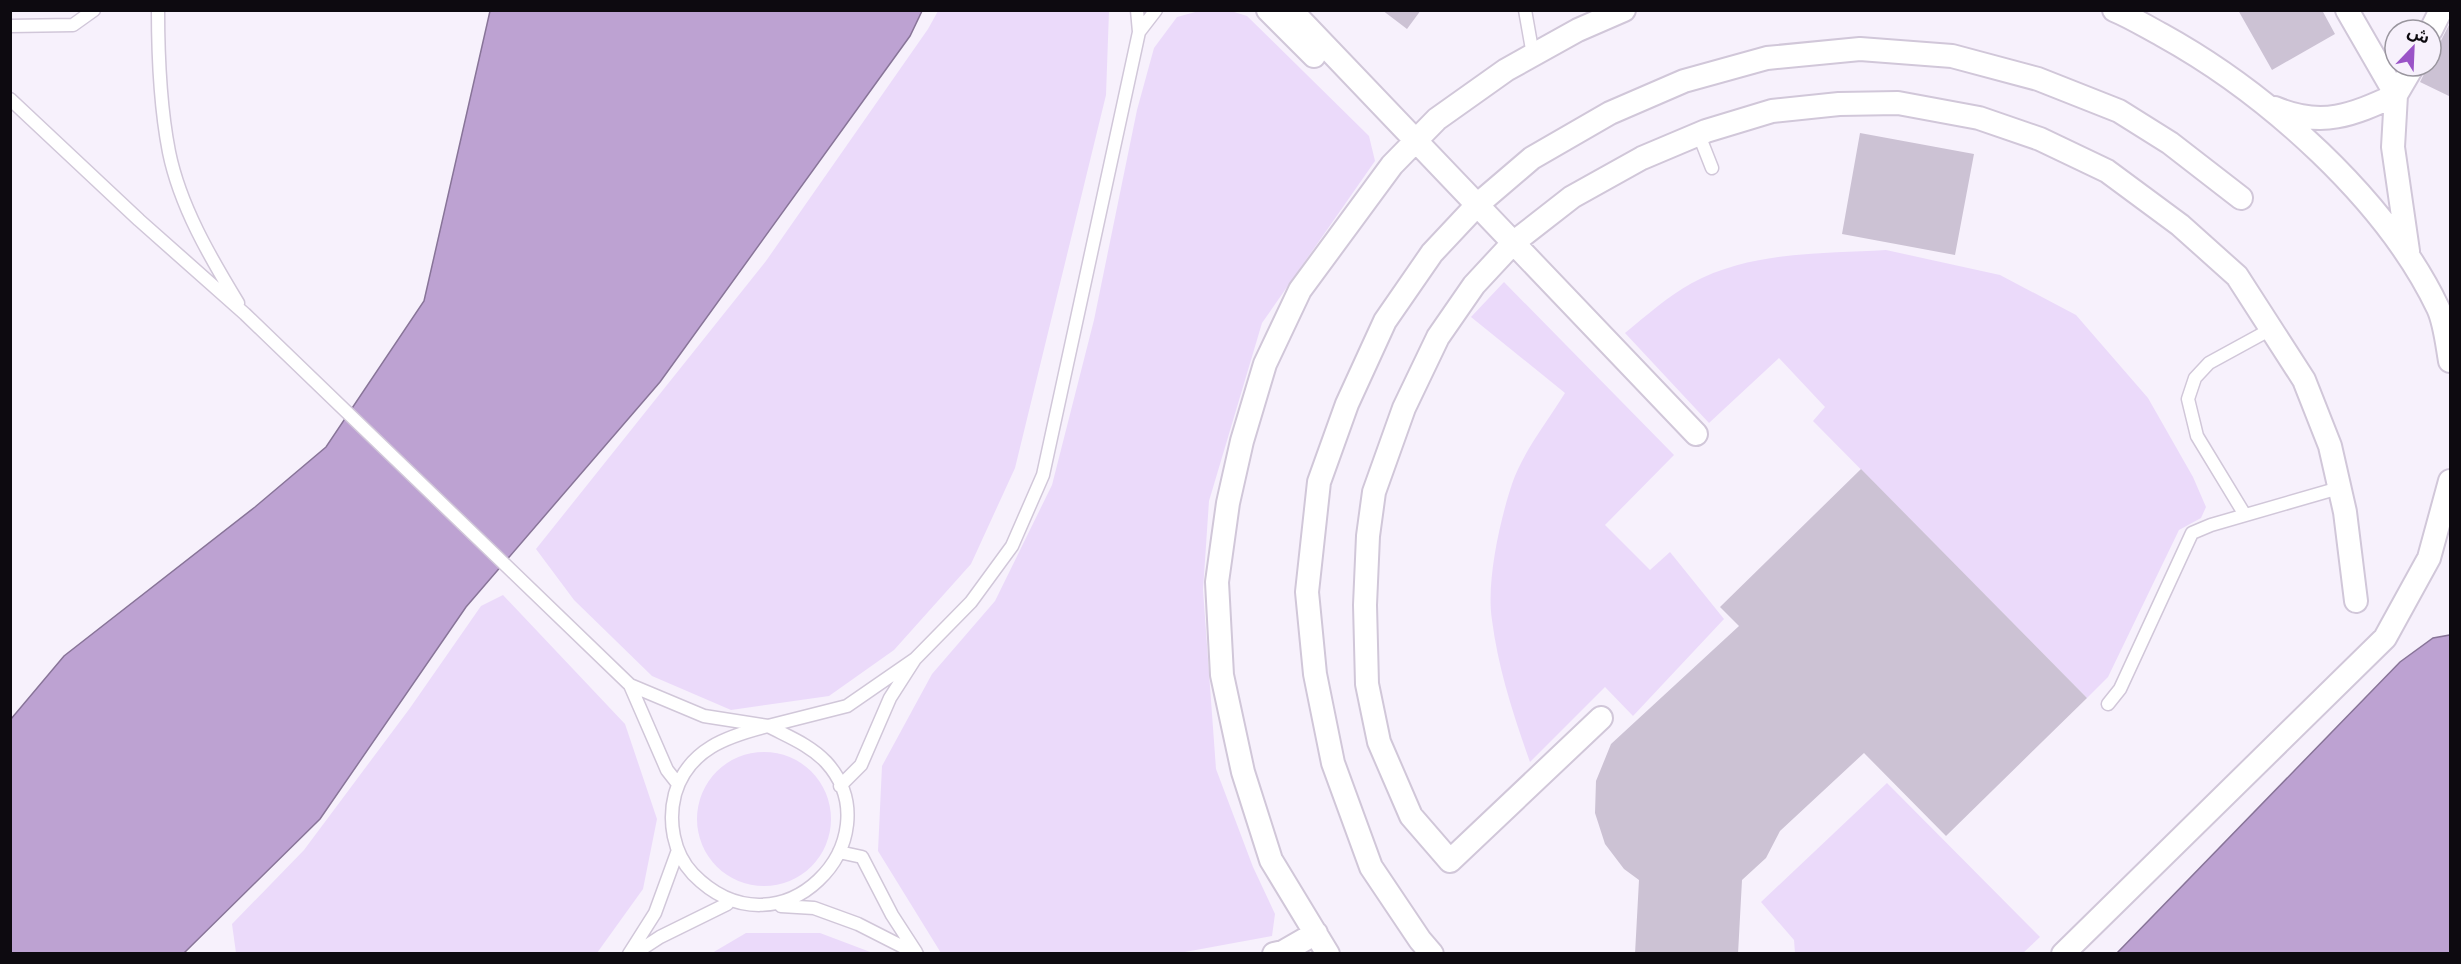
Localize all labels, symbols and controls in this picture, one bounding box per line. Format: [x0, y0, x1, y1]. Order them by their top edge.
north arrow [2383, 18, 2443, 78]
text: ش [2405, 21, 2433, 48]

